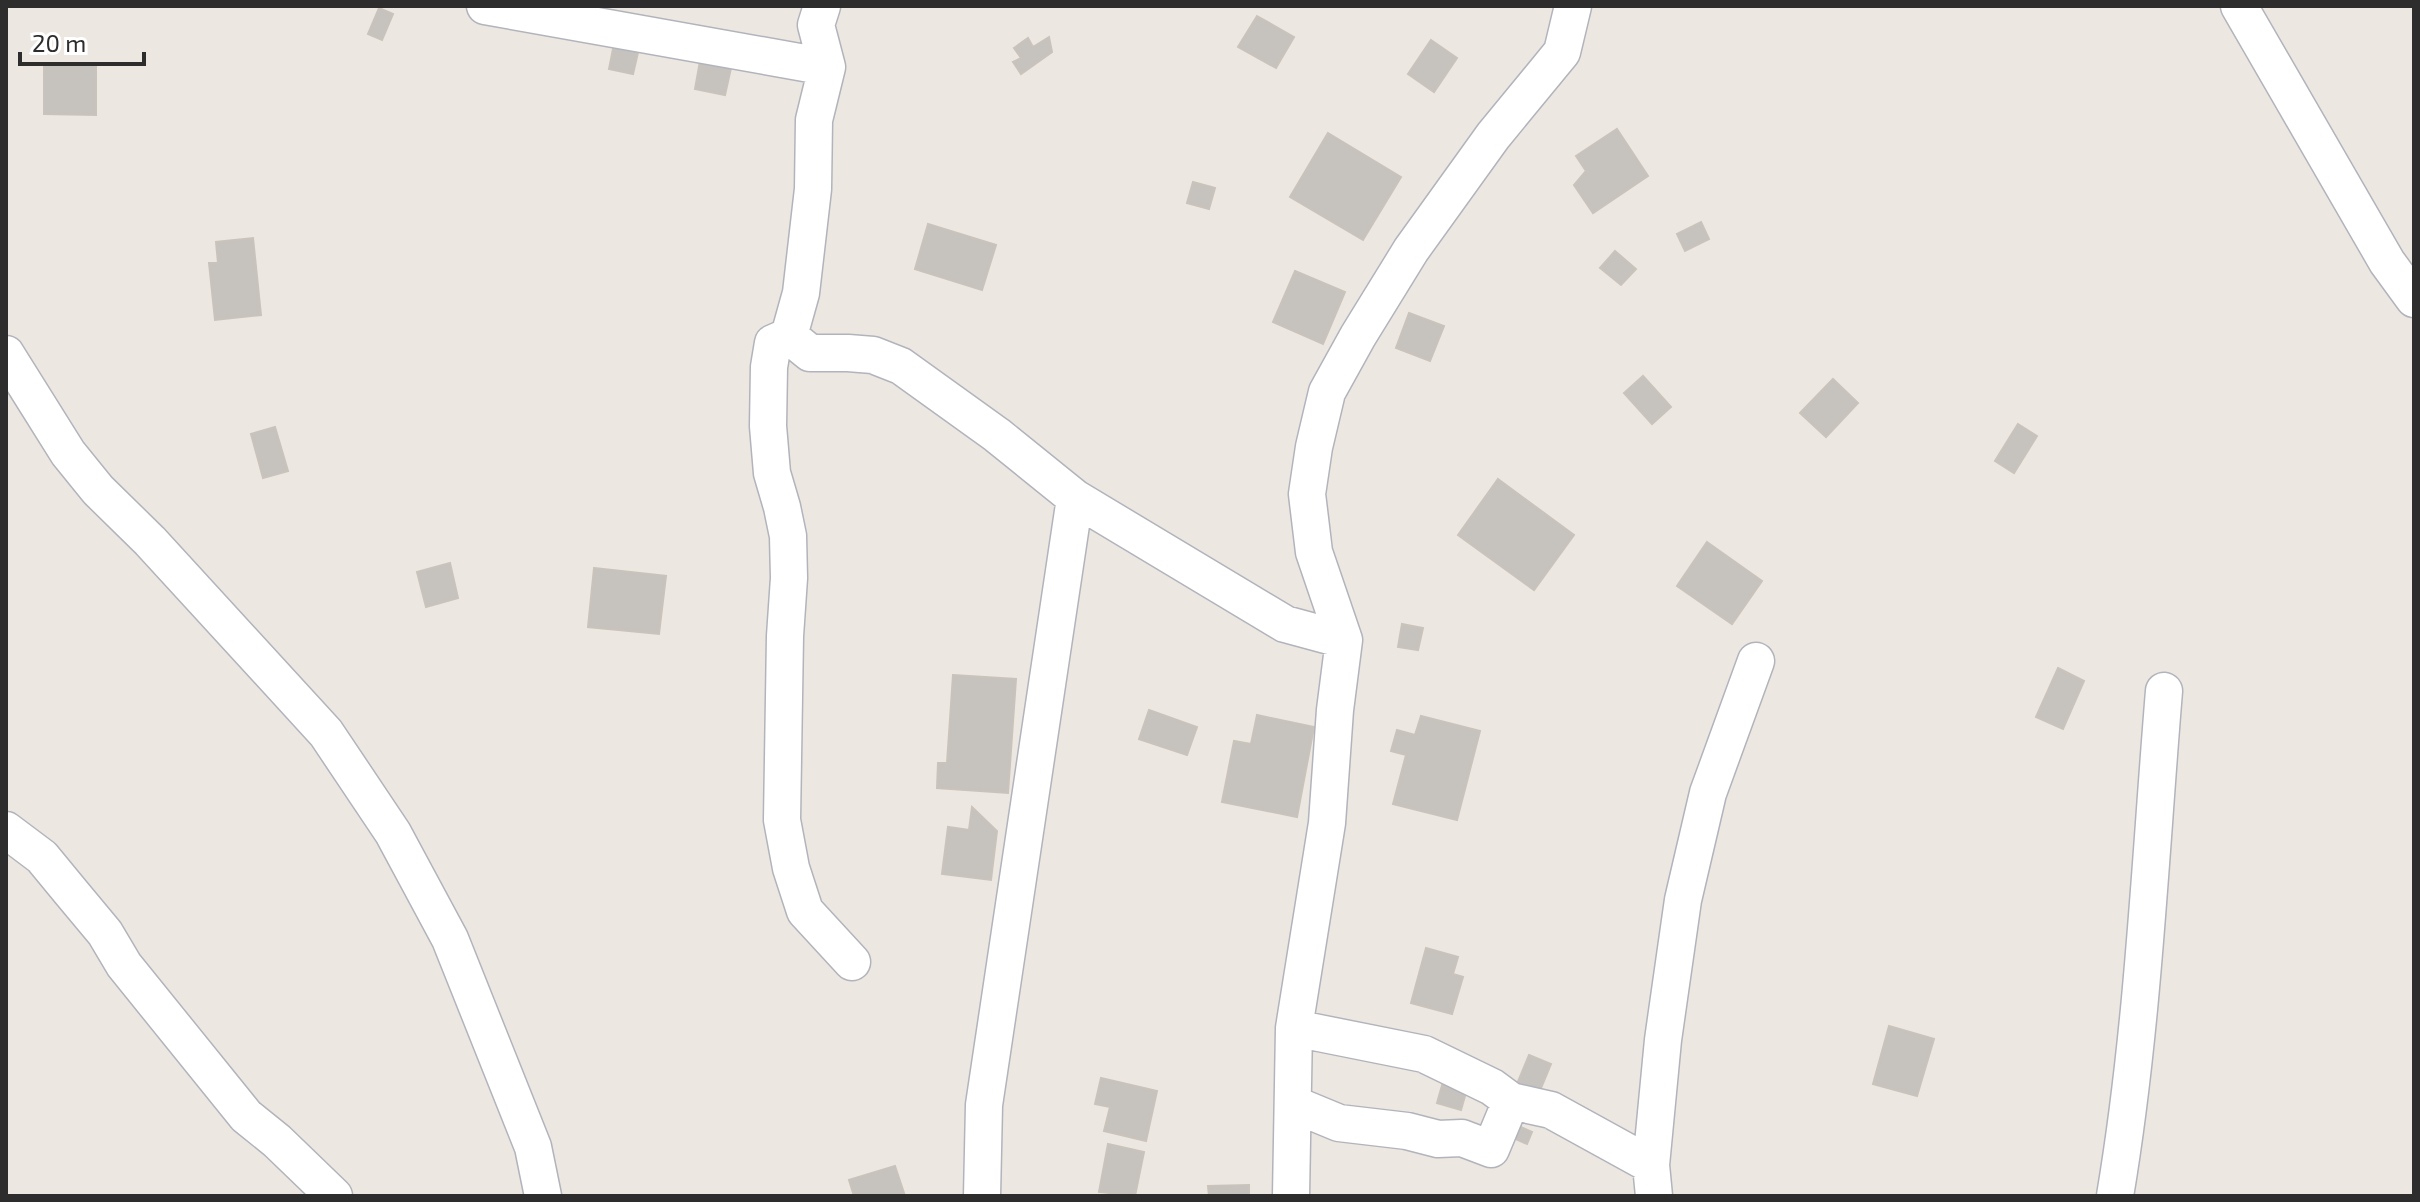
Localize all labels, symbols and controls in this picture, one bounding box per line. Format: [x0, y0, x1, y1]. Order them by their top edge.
scale bar [20, 16, 144, 66]
text: 20 m [32, 28, 86, 57]

